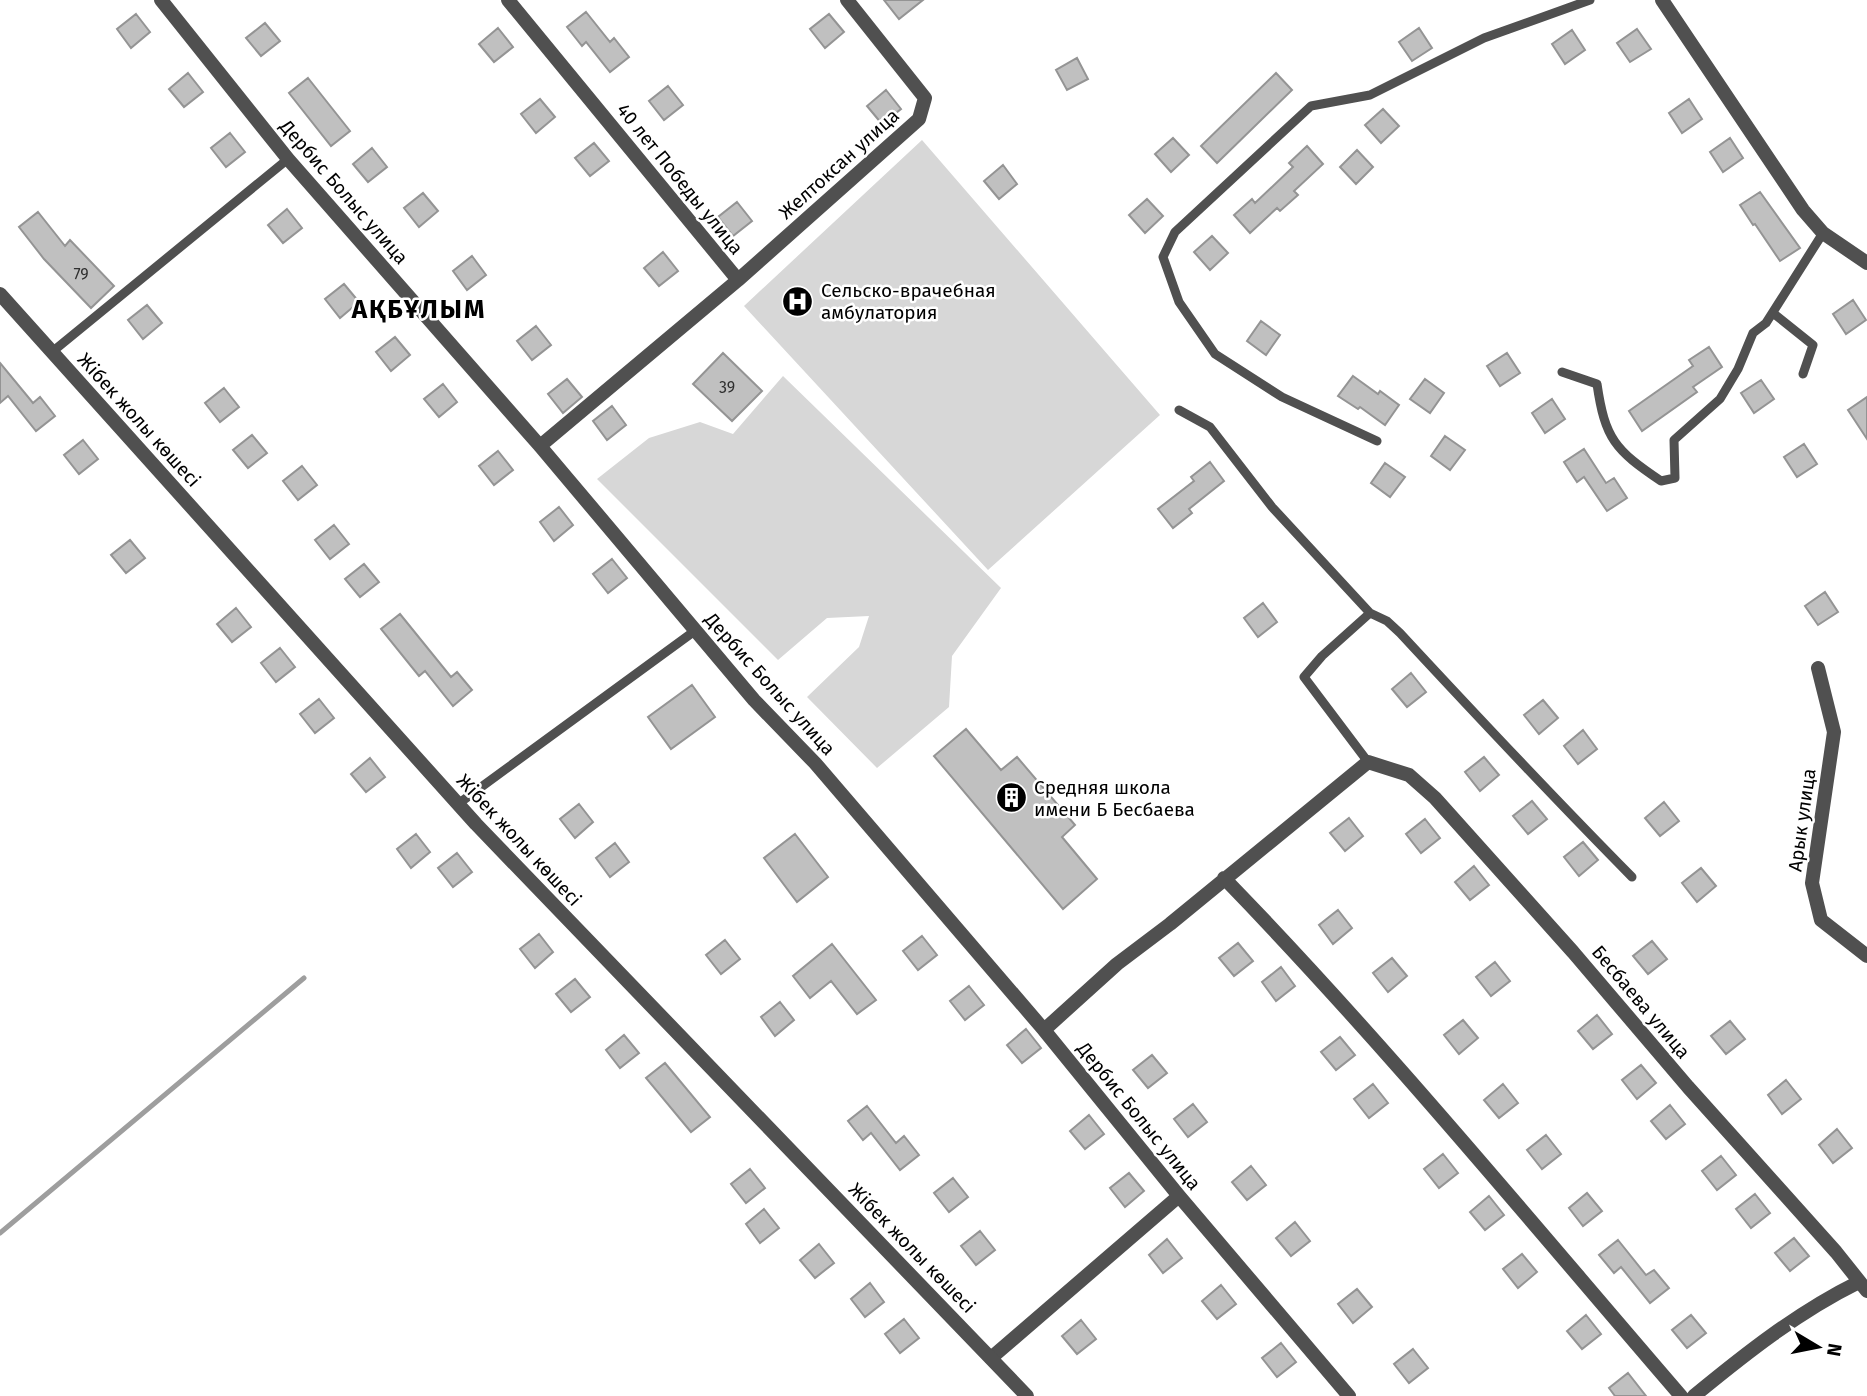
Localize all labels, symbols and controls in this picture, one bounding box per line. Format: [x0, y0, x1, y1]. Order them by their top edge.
street label: 40 лет Победы улица [612, 99, 748, 259]
street label: Желтоксан улица [774, 104, 904, 224]
street label: Дербис Болыс улица [274, 114, 413, 269]
house number: 79 [73, 265, 89, 284]
place label: Сельско-врачебная амбулатория [821, 279, 996, 324]
hospital icon: Сельско-врачебная амбулатория [781, 284, 815, 318]
district label: АҚБҰЛЫМ [351, 294, 486, 325]
street label: Жібек жолы көшесі [73, 348, 205, 492]
house number: 39 [719, 378, 735, 397]
street label: Дербис Болыс улица [699, 607, 840, 760]
street label: Арык улица [1783, 767, 1821, 873]
street label: Жібек жолы көшесі [452, 769, 586, 911]
place label: Средняя школа имени Б Бесбаева [1034, 776, 1195, 821]
building icon: Средняя школа имени Б Бесбаева [994, 781, 1028, 815]
street label: Бесбаева улица [1587, 941, 1695, 1063]
street label: Дербис Болыс улица [1072, 1037, 1206, 1195]
street label: Жібек жолы көшесі [844, 1178, 980, 1318]
north arrow [1783, 1312, 1853, 1382]
text: N [1822, 1342, 1847, 1358]

